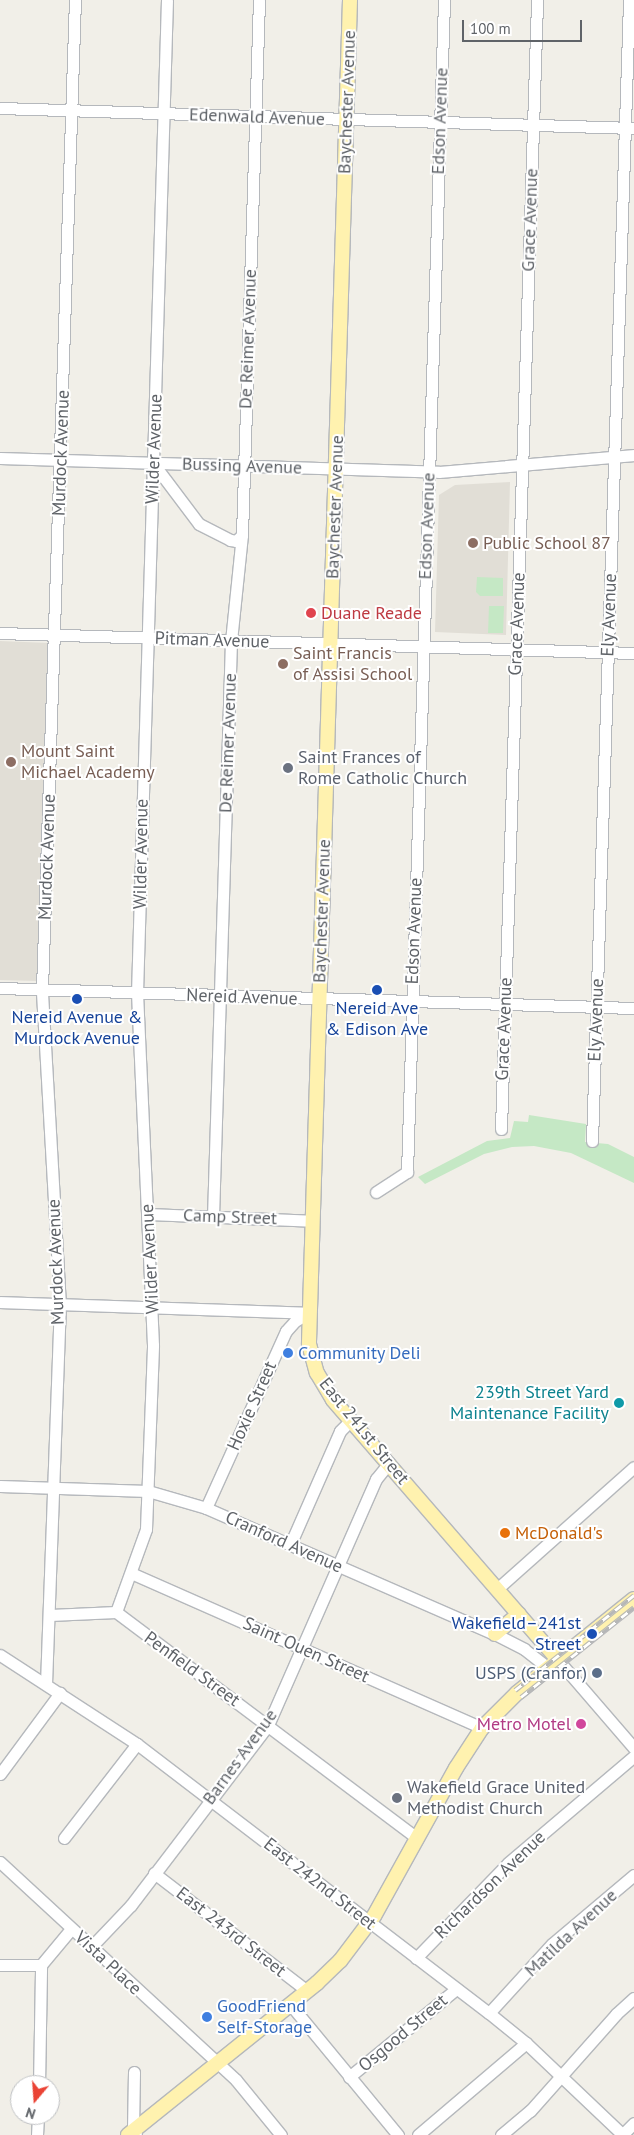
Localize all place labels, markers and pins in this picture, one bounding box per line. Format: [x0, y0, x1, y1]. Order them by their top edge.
place label: Public School 87 [483, 532, 611, 554]
marker: Public School 87 [467, 537, 479, 549]
place label: Duane Reade [321, 602, 422, 624]
marker: Duane Reade [305, 607, 317, 619]
place label: Saint Francis of Assisi School [293, 643, 413, 686]
marker: Saint Francis of Assisi School [277, 658, 289, 670]
place label: Mount Saint Michael Academy [21, 741, 155, 784]
place label: Saint Frances of Rome Catholic Church [298, 747, 467, 790]
marker: Mount Saint Michael Academy [5, 756, 17, 768]
marker: Saint Frances of Rome Catholic Church [282, 762, 294, 774]
marker: Nereid Ave & Edison Ave [371, 984, 383, 996]
marker: Nereid Avenue & Murdock Avenue [71, 993, 83, 1005]
place label: Nereid Ave & Edison Ave [325, 998, 429, 1040]
place label: Nereid Avenue & Murdock Avenue [11, 1007, 143, 1050]
place label: Community Deli [298, 1342, 421, 1364]
marker: Community Deli [282, 1347, 294, 1359]
place label: 239th Street Yard Maintenance Facility [450, 1382, 609, 1425]
marker: 239th Street Yard Maintenance Facility [613, 1397, 625, 1409]
place label: McDonald's [515, 1522, 603, 1544]
marker: McDonald's [499, 1527, 511, 1539]
place label: Wakefield–241st Street [452, 1613, 581, 1656]
marker: Wakefield–241st Street [585, 1627, 599, 1641]
place label: USPS (Cranfor) [475, 1662, 587, 1684]
marker: USPS (Cranfor) [591, 1667, 603, 1679]
place label: Metro Motel [477, 1713, 571, 1735]
marker: Metro Motel [575, 1718, 587, 1730]
place label: Wakefield Grace United Methodist Church [407, 1777, 585, 1820]
marker: Wakefield Grace United Methodist Church [391, 1792, 403, 1804]
place label: GoodFriend Self-Storage [217, 1996, 312, 2038]
marker: GoodFriend Self-Storage [201, 2011, 213, 2023]

